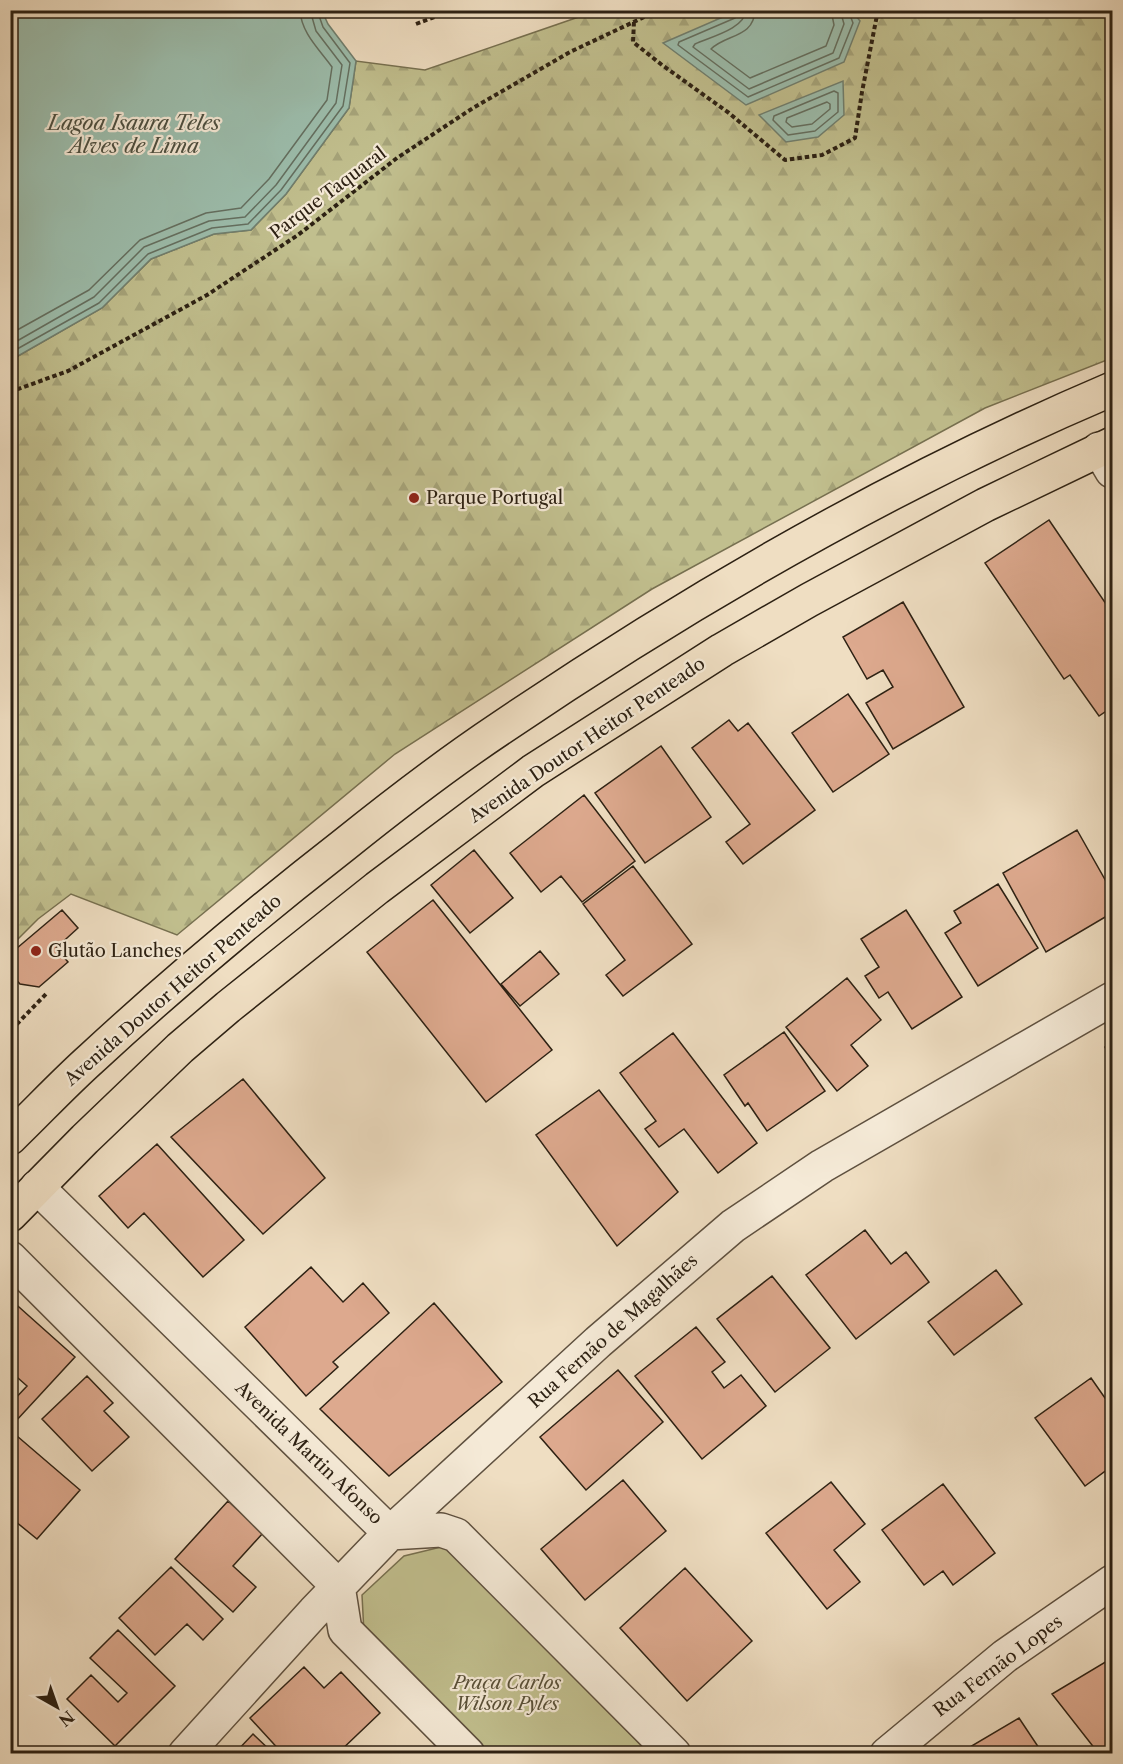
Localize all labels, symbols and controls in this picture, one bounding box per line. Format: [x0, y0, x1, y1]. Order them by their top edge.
water label: Lagoa Isaura Teles Alves de Lima [46, 111, 220, 158]
street label: Parque Taquaral [266, 142, 390, 244]
place label: Parque Portugal [426, 487, 563, 509]
marker: Parque Portugal [407, 491, 421, 505]
street label: Avenida Doutor Heitor Penteado [464, 653, 709, 828]
street label: Avenida Doutor Heitor Penteado [59, 890, 286, 1091]
place label: Glutão Lanches [48, 940, 182, 962]
marker: Glutão Lanches [29, 944, 43, 958]
street label: Rua Fernão de Magalhães [524, 1249, 702, 1413]
street label: Avenida Martin Afonso [230, 1376, 387, 1529]
street label: Rua Fernão Lopes [929, 1610, 1067, 1722]
park label: Praça Carlos Wilson Pyles [451, 1672, 561, 1715]
north arrow [27, 1677, 87, 1737]
text: N [55, 1706, 78, 1731]

